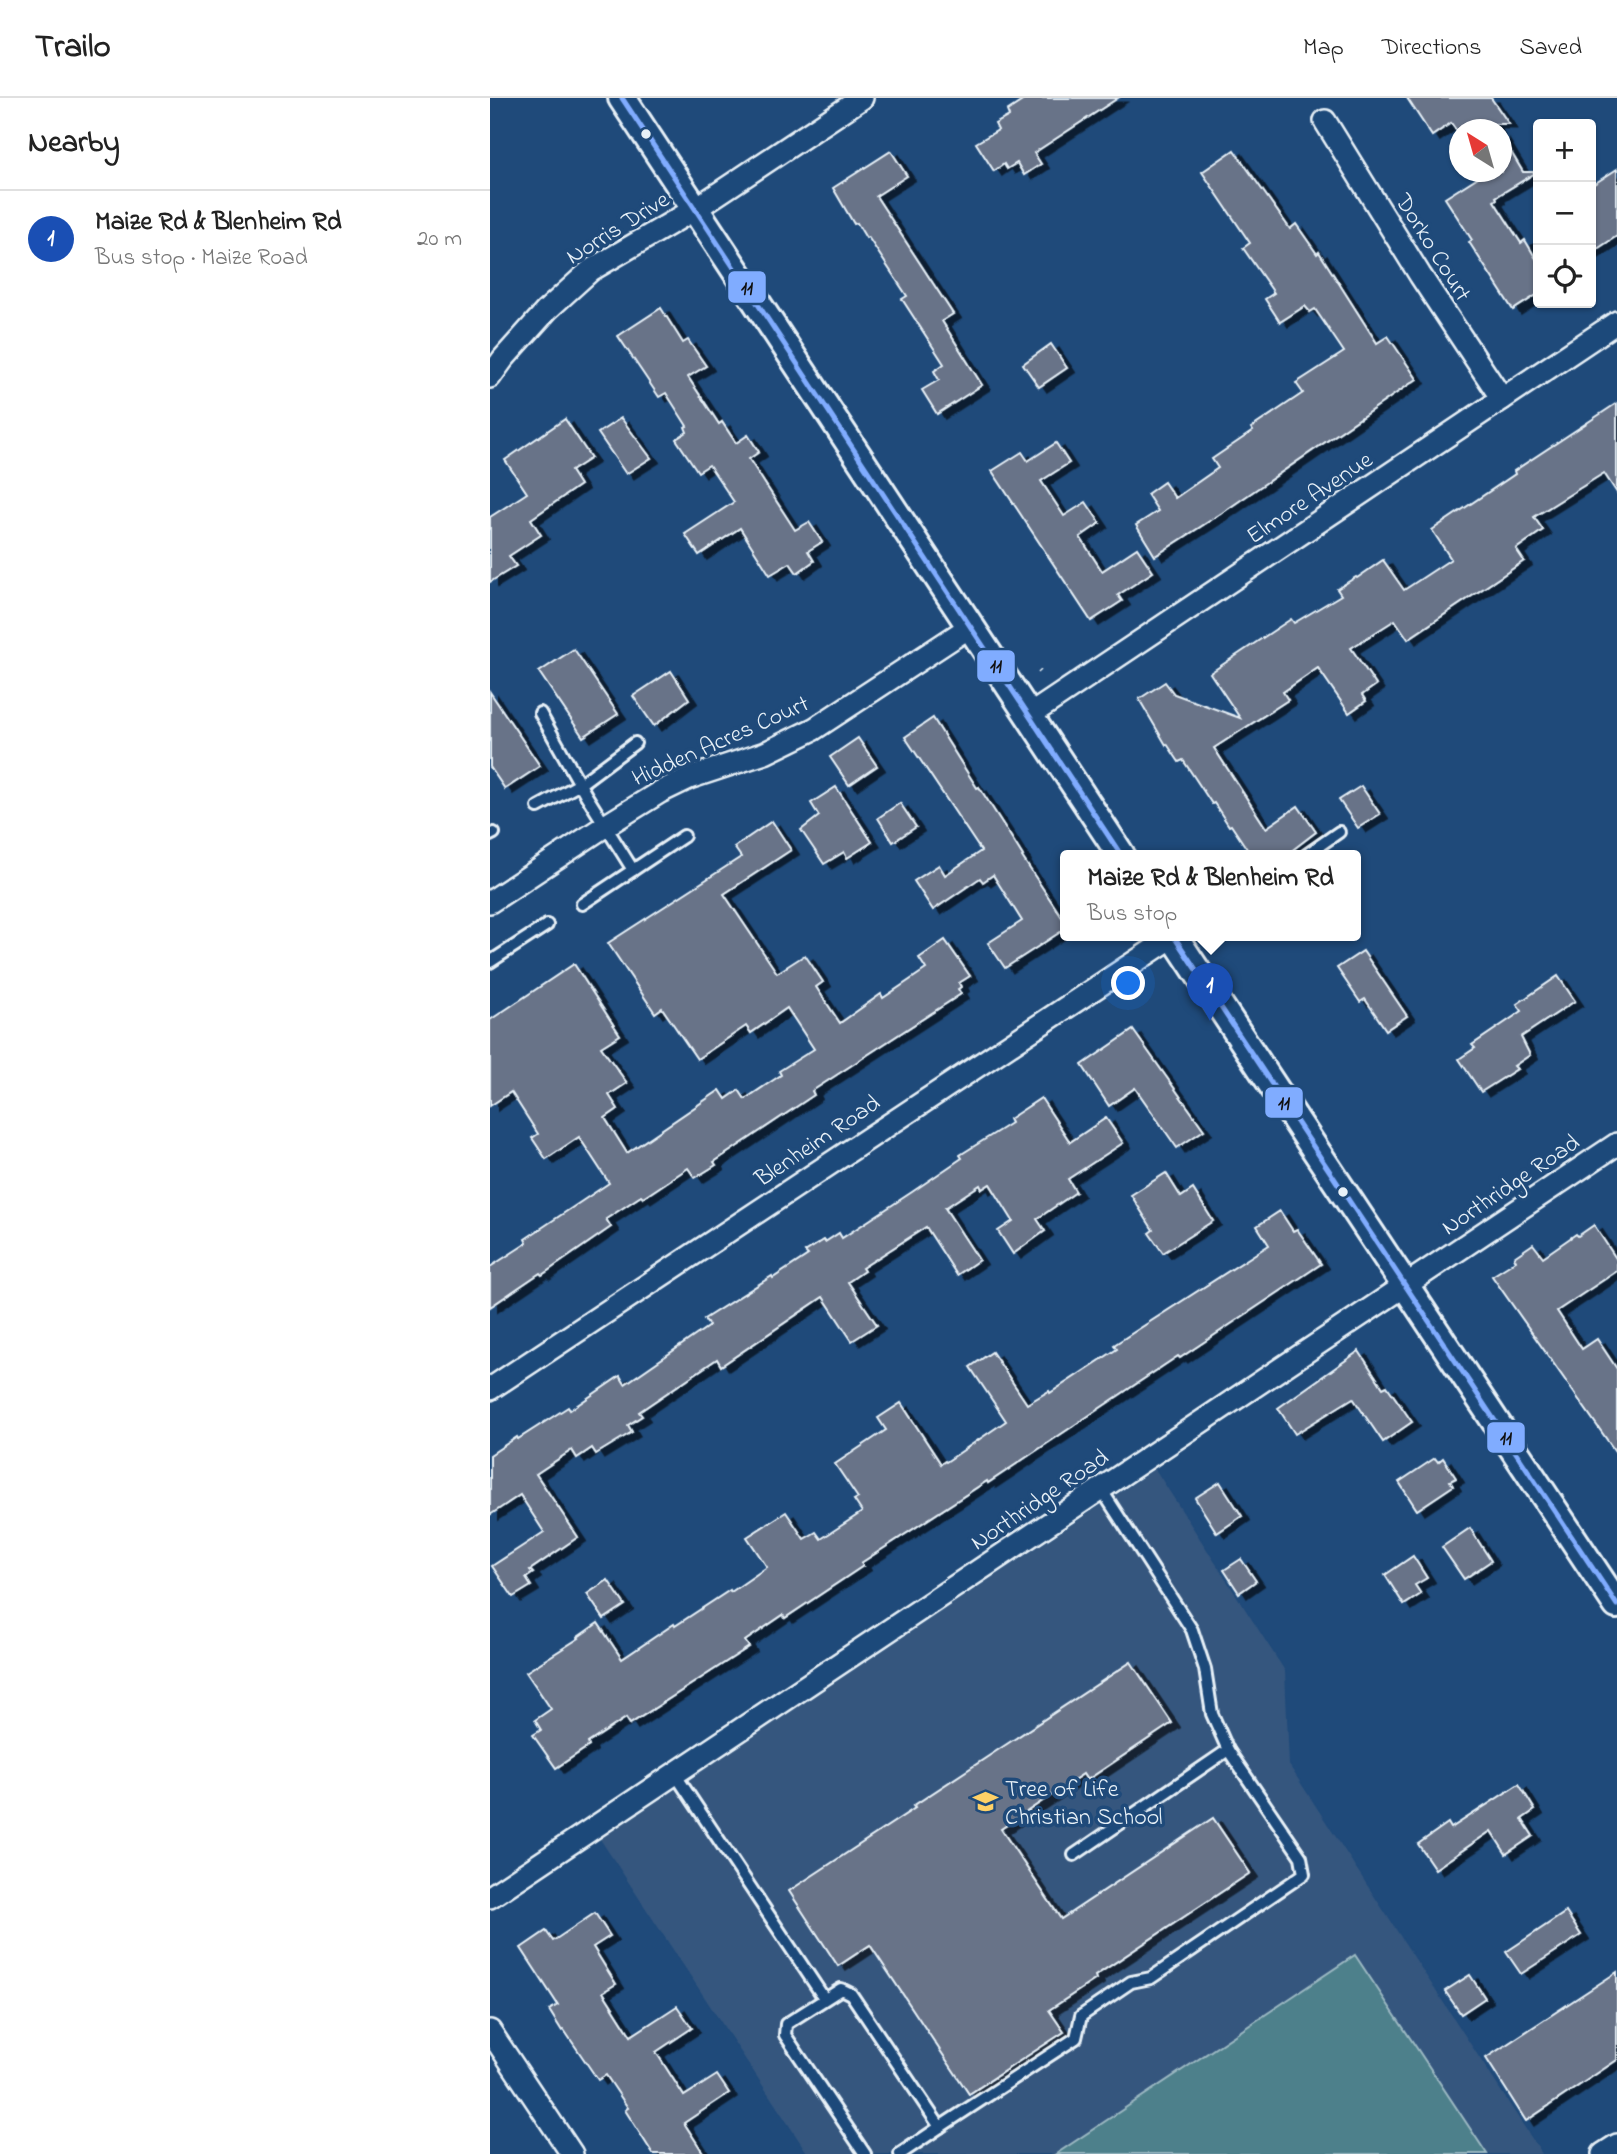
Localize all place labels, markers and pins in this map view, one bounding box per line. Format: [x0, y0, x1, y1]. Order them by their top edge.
unlabelled marker [639, 127, 653, 141]
pin: 1 [1187, 963, 1233, 1021]
unlabelled marker [1336, 1185, 1350, 1199]
place label: Tree of Life Christian School [1005, 1773, 1162, 1836]
school or university icon: Tree of Life Christian School [971, 1788, 999, 1816]

